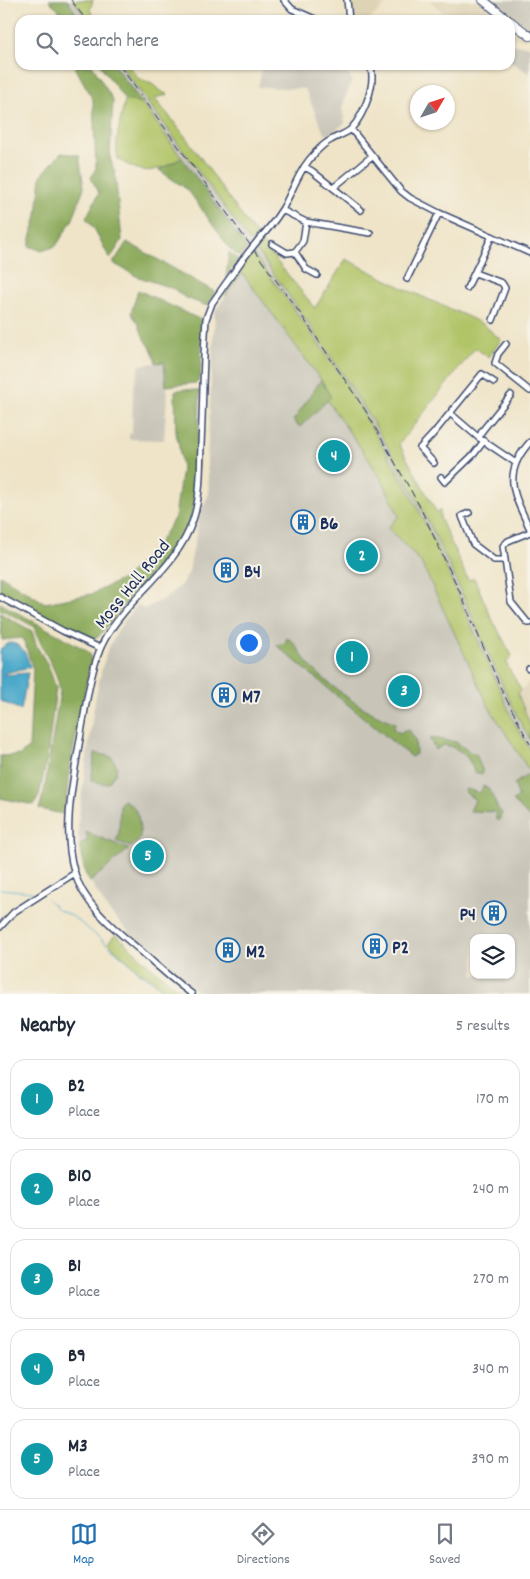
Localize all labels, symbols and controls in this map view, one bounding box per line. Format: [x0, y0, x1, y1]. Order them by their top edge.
search box [15, 15, 515, 70]
icon: search [33, 29, 61, 57]
text: Search here [73, 29, 159, 56]
north arrow [410, 85, 455, 130]
pin: 4 [318, 437, 350, 475]
building icon: B6 [290, 509, 316, 535]
place label: B6 [320, 512, 338, 539]
street label: Moss Hall Road [89, 535, 178, 635]
pin: 2 [346, 537, 378, 575]
building icon: B4 [213, 557, 239, 583]
place label: B4 [244, 560, 261, 587]
your location [236, 630, 262, 656]
pin: 1 [336, 638, 368, 676]
pin: 3 [388, 672, 420, 710]
building icon: M7 [211, 682, 237, 708]
place label: M7 [242, 685, 260, 712]
pin: 5 [132, 837, 164, 875]
building icon: P4 [481, 900, 507, 926]
place label: P4 [459, 903, 476, 930]
building icon: P2 [362, 933, 388, 959]
map controls [470, 934, 515, 979]
button: layers [470, 934, 515, 979]
place label: P2 [392, 936, 409, 963]
building icon: M2 [215, 937, 241, 963]
place label: M2 [246, 940, 265, 967]
text: Nearby [20, 1012, 75, 1042]
text: 5 results [456, 1015, 510, 1038]
text: B2 [68, 1074, 85, 1101]
text: 1 [35, 1088, 39, 1111]
text: 170 m [476, 1088, 509, 1111]
text: Place [68, 1101, 100, 1124]
text: B10 [68, 1164, 92, 1191]
text: 2 [34, 1178, 41, 1201]
text: 240 m [472, 1178, 509, 1201]
text: Place [68, 1191, 100, 1214]
text: B1 [68, 1254, 81, 1281]
text: 3 [33, 1268, 41, 1291]
text: 270 m [473, 1268, 509, 1291]
text: Place [68, 1281, 100, 1304]
text: B9 [68, 1344, 86, 1371]
text: 4 [34, 1358, 40, 1381]
text: 340 m [472, 1358, 509, 1381]
text: Place [68, 1371, 100, 1394]
text: M3 [68, 1434, 88, 1461]
text: 5 [33, 1448, 41, 1471]
text: 390 m [471, 1448, 509, 1471]
text: Place [68, 1461, 100, 1484]
tab: Map [70, 1520, 98, 1570]
tab: Directions [237, 1520, 290, 1570]
tab: Saved [429, 1520, 460, 1570]

